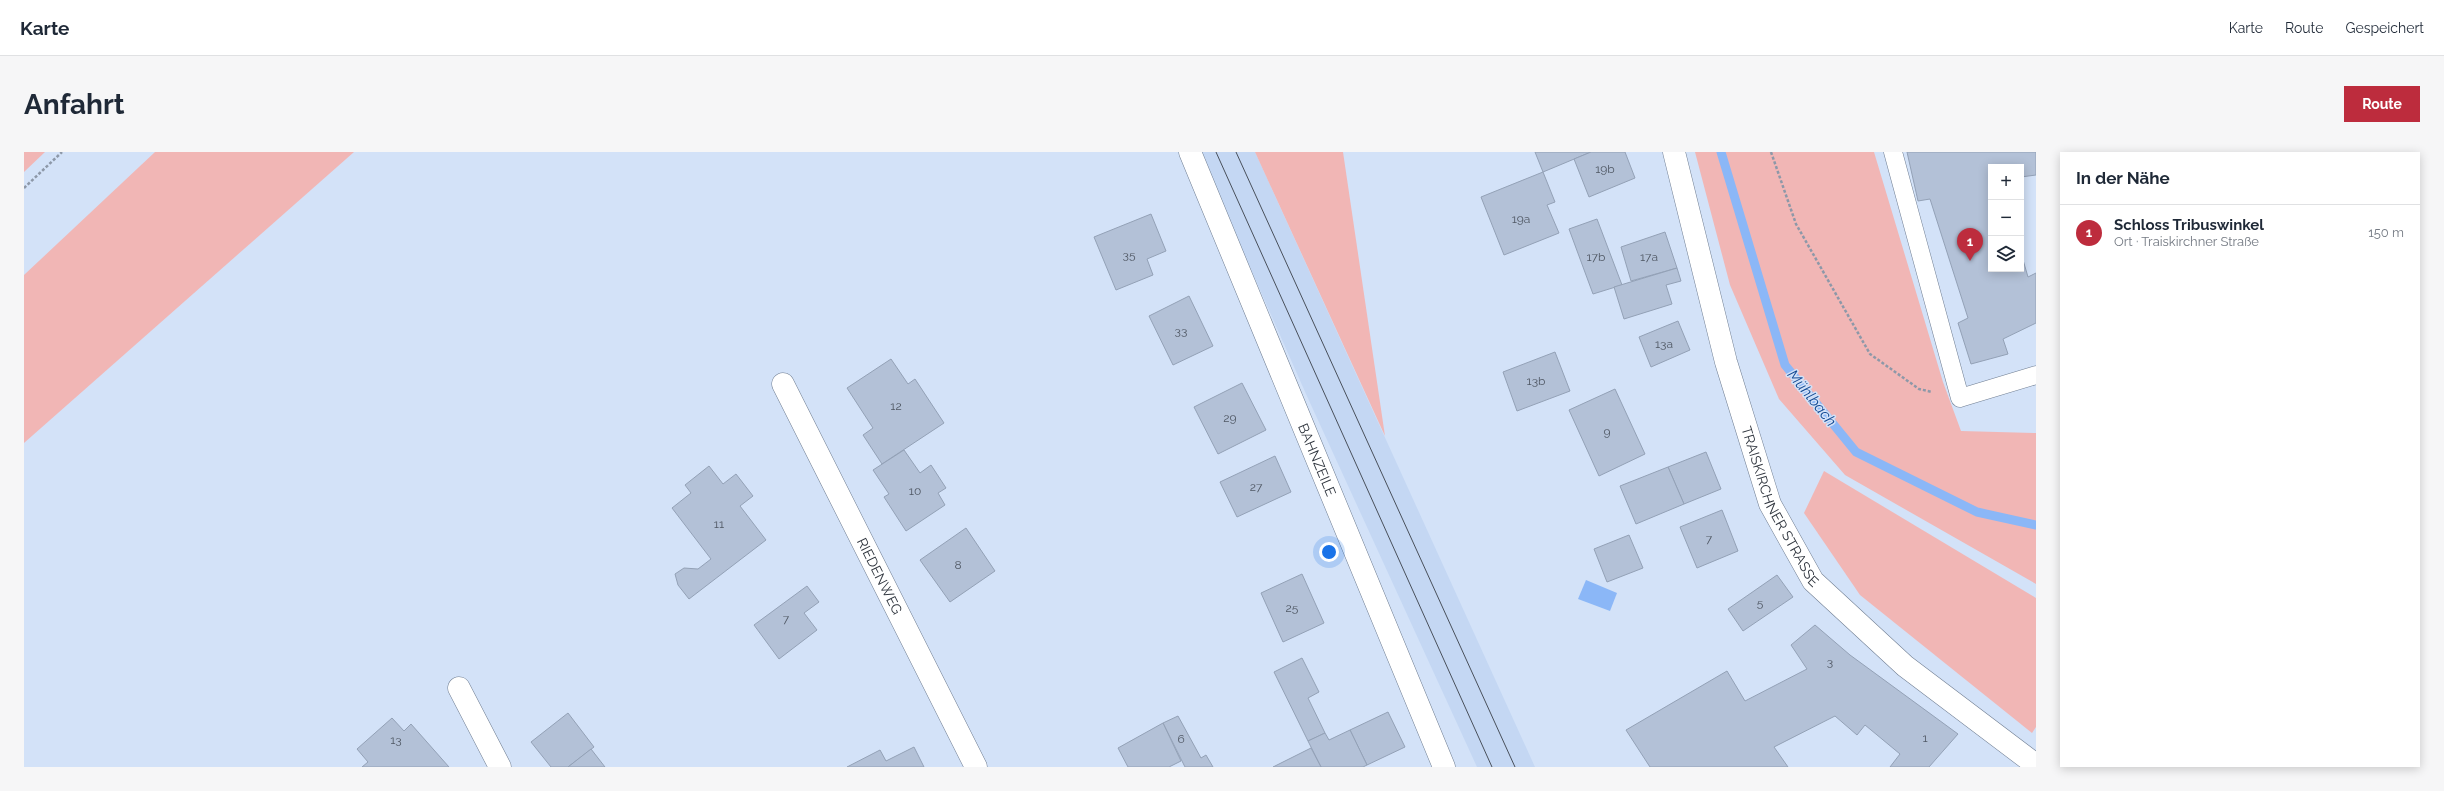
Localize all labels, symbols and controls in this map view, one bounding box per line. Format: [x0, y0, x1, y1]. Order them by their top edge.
text: Karte [20, 17, 69, 39]
text: Karte [2229, 20, 2263, 36]
text: Route [2285, 20, 2323, 36]
text: Gespeichert [2345, 20, 2424, 36]
button: Route [2344, 86, 2420, 122]
text: Anfahrt [24, 88, 125, 121]
house number: 19b [1595, 162, 1615, 176]
map controls [1988, 164, 2024, 272]
button: + [1988, 164, 2024, 200]
text: In der Nähe [2076, 168, 2170, 188]
button: − [1988, 200, 2024, 236]
house number: 19a [1512, 212, 1530, 226]
text: Schloss Tribuswinkel [2114, 216, 2264, 234]
text: 1 [2086, 225, 2092, 240]
text: 150 m [2368, 225, 2404, 240]
pin: 1 [1957, 228, 1983, 261]
text: Ort · Traiskirchner Straße [2114, 234, 2259, 249]
button: layers [1988, 236, 2024, 272]
house number: 35 [1123, 248, 1136, 262]
house number: 17b [1587, 250, 1605, 264]
house number: 17a [1640, 250, 1658, 264]
house number: 33 [1175, 324, 1187, 338]
house number: 13a [1655, 337, 1673, 351]
water label: Mühlbach [1784, 366, 1840, 430]
house number: 13b [1527, 374, 1545, 388]
house number: 12 [890, 399, 902, 413]
house number: 29 [1223, 411, 1237, 425]
street label: BAHNZEILE [1295, 421, 1339, 499]
street label: TRAISKIRCHNER STRASSE [1738, 424, 1822, 590]
house number: 9 [1603, 425, 1611, 439]
house number: 27 [1250, 480, 1263, 494]
house number: 10 [909, 484, 921, 498]
house number: 11 [714, 517, 724, 531]
house number: 7 [1706, 532, 1713, 546]
street label: RIEDENWEG [854, 535, 906, 617]
your location [1319, 542, 1339, 562]
house number: 8 [954, 558, 962, 572]
house number: 5 [1757, 596, 1764, 610]
house number: 25 [1286, 601, 1299, 615]
house number: 7 [783, 612, 790, 626]
house number: 3 [1827, 655, 1833, 669]
house number: 1 [1922, 731, 1928, 745]
house number: 6 [1177, 732, 1185, 746]
house number: 13 [390, 733, 402, 747]

